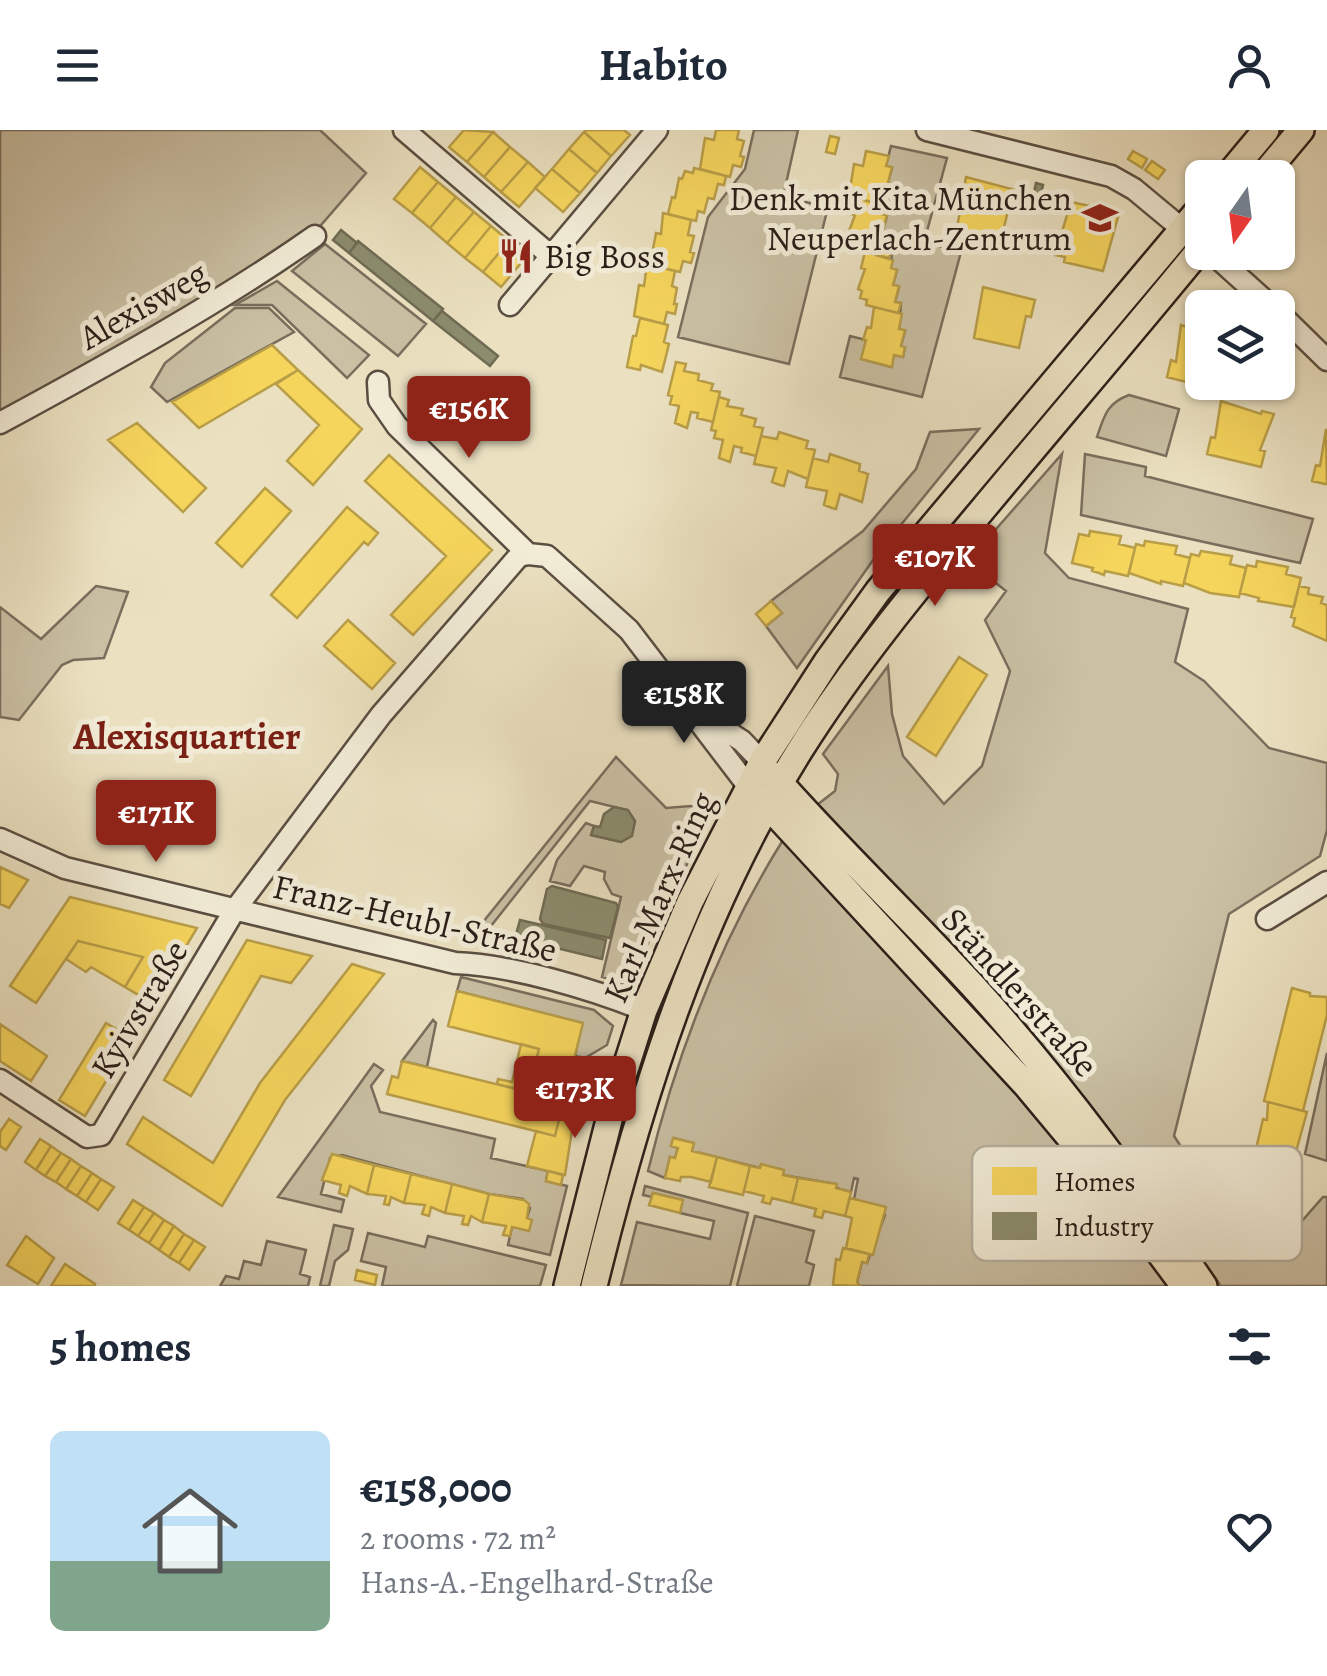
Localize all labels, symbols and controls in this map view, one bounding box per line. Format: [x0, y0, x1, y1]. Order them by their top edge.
text: Habito [599, 34, 728, 96]
icon: menu [50, 38, 105, 93]
icon: person [1222, 38, 1277, 93]
north arrow [1185, 160, 1295, 270]
map controls [1185, 160, 1295, 400]
place label: Denk mit Kita München Neuperlach-Zentrum [729, 174, 1072, 262]
school or university icon: Denk mit Kita München Neuperlach-Zentrum [1081, 199, 1119, 237]
place label: Big Boss [544, 232, 665, 280]
restaurant icon: Big Boss [497, 237, 535, 275]
street label: Alexisweg [69, 249, 216, 361]
button: layers [1185, 290, 1295, 400]
pin: €156K [399, 376, 539, 461]
text: €156K [429, 386, 509, 430]
pin: €107K [865, 524, 1005, 609]
text: €107K [895, 534, 975, 578]
pin: €158K [614, 661, 754, 746]
text: €158K [644, 671, 724, 715]
district label: Alexisquartier [72, 710, 301, 762]
pin: €171K [86, 780, 226, 865]
street label: Karl-Marx-Ring [591, 783, 727, 1010]
text: €171K [118, 790, 194, 834]
street label: Franz-Heubl-Straße [268, 862, 562, 974]
street label: Ständlerstraße [931, 897, 1109, 1087]
street label: Kyivstraße [79, 931, 199, 1087]
pin: €173K [505, 1056, 645, 1141]
text: €173K [536, 1066, 614, 1110]
legend [972, 1146, 1302, 1261]
text: Homes [1054, 1163, 1136, 1201]
text: Industry [1054, 1208, 1154, 1246]
text: 5 homes [50, 1318, 191, 1375]
icon: filters [1222, 1319, 1277, 1374]
text: €158,000 [360, 1459, 512, 1516]
icon: home [130, 1471, 250, 1591]
icon: heart [1222, 1504, 1277, 1559]
text: 2 rooms · 72 m² [360, 1516, 556, 1560]
text: Hans-A.-Engelhard-Straße [360, 1560, 714, 1604]

